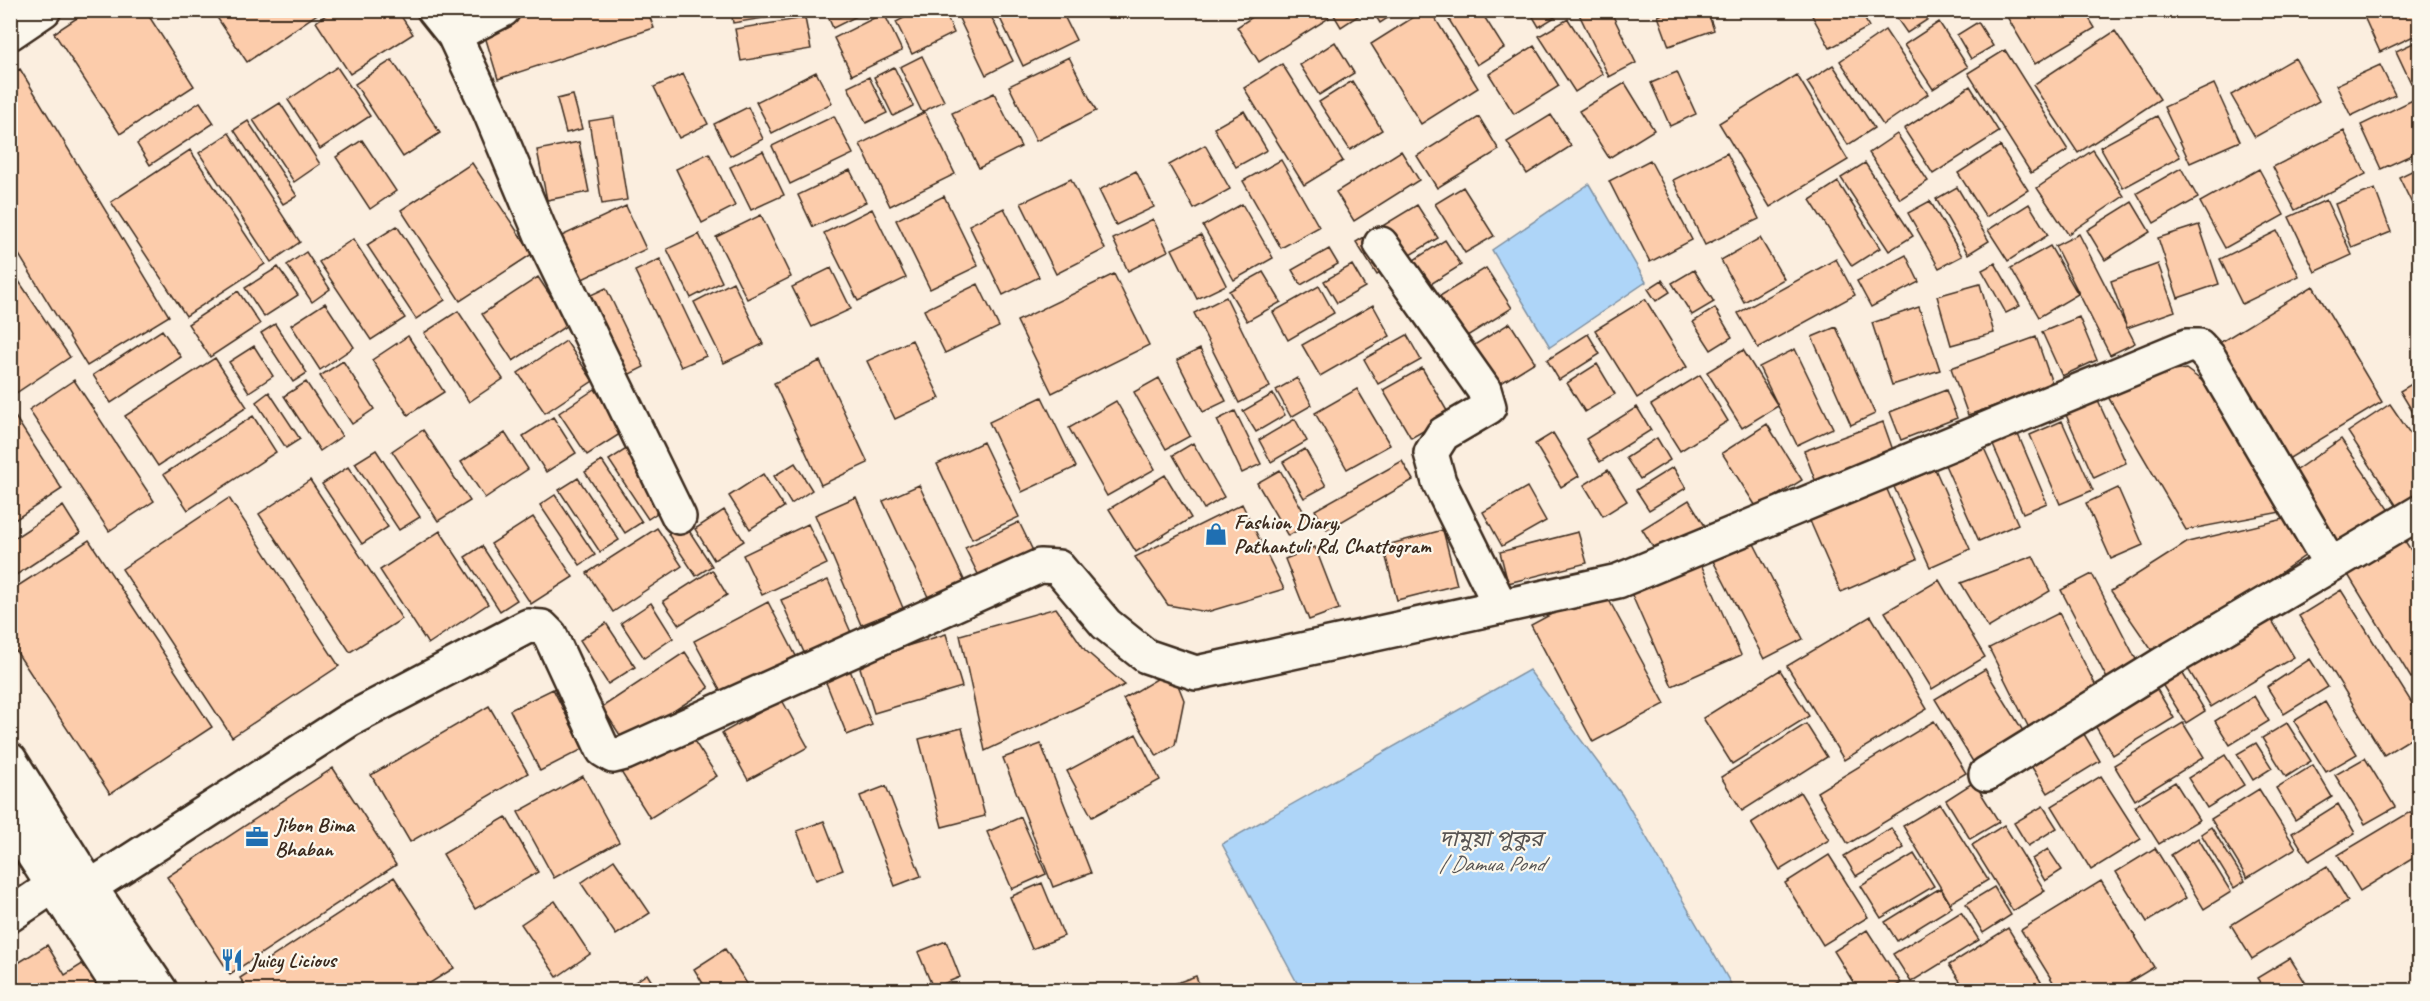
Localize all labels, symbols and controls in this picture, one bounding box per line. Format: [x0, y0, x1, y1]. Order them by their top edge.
place label: Fashion Diary, Pathantuli Rd, Chattogram [1234, 509, 1432, 559]
shop icon: Fashion Diary, Pathantuli Rd, Chattogram [1203, 521, 1229, 547]
place label: Jibon Bima Bhaban [273, 812, 356, 862]
office icon: Jibon Bima Bhaban [244, 824, 270, 850]
water label: দামুয়া পুকুর | Damua Pond [1438, 825, 1550, 878]
restaurant icon: Juicy Licious [219, 947, 245, 973]
place label: Juicy Licious [248, 947, 339, 974]

